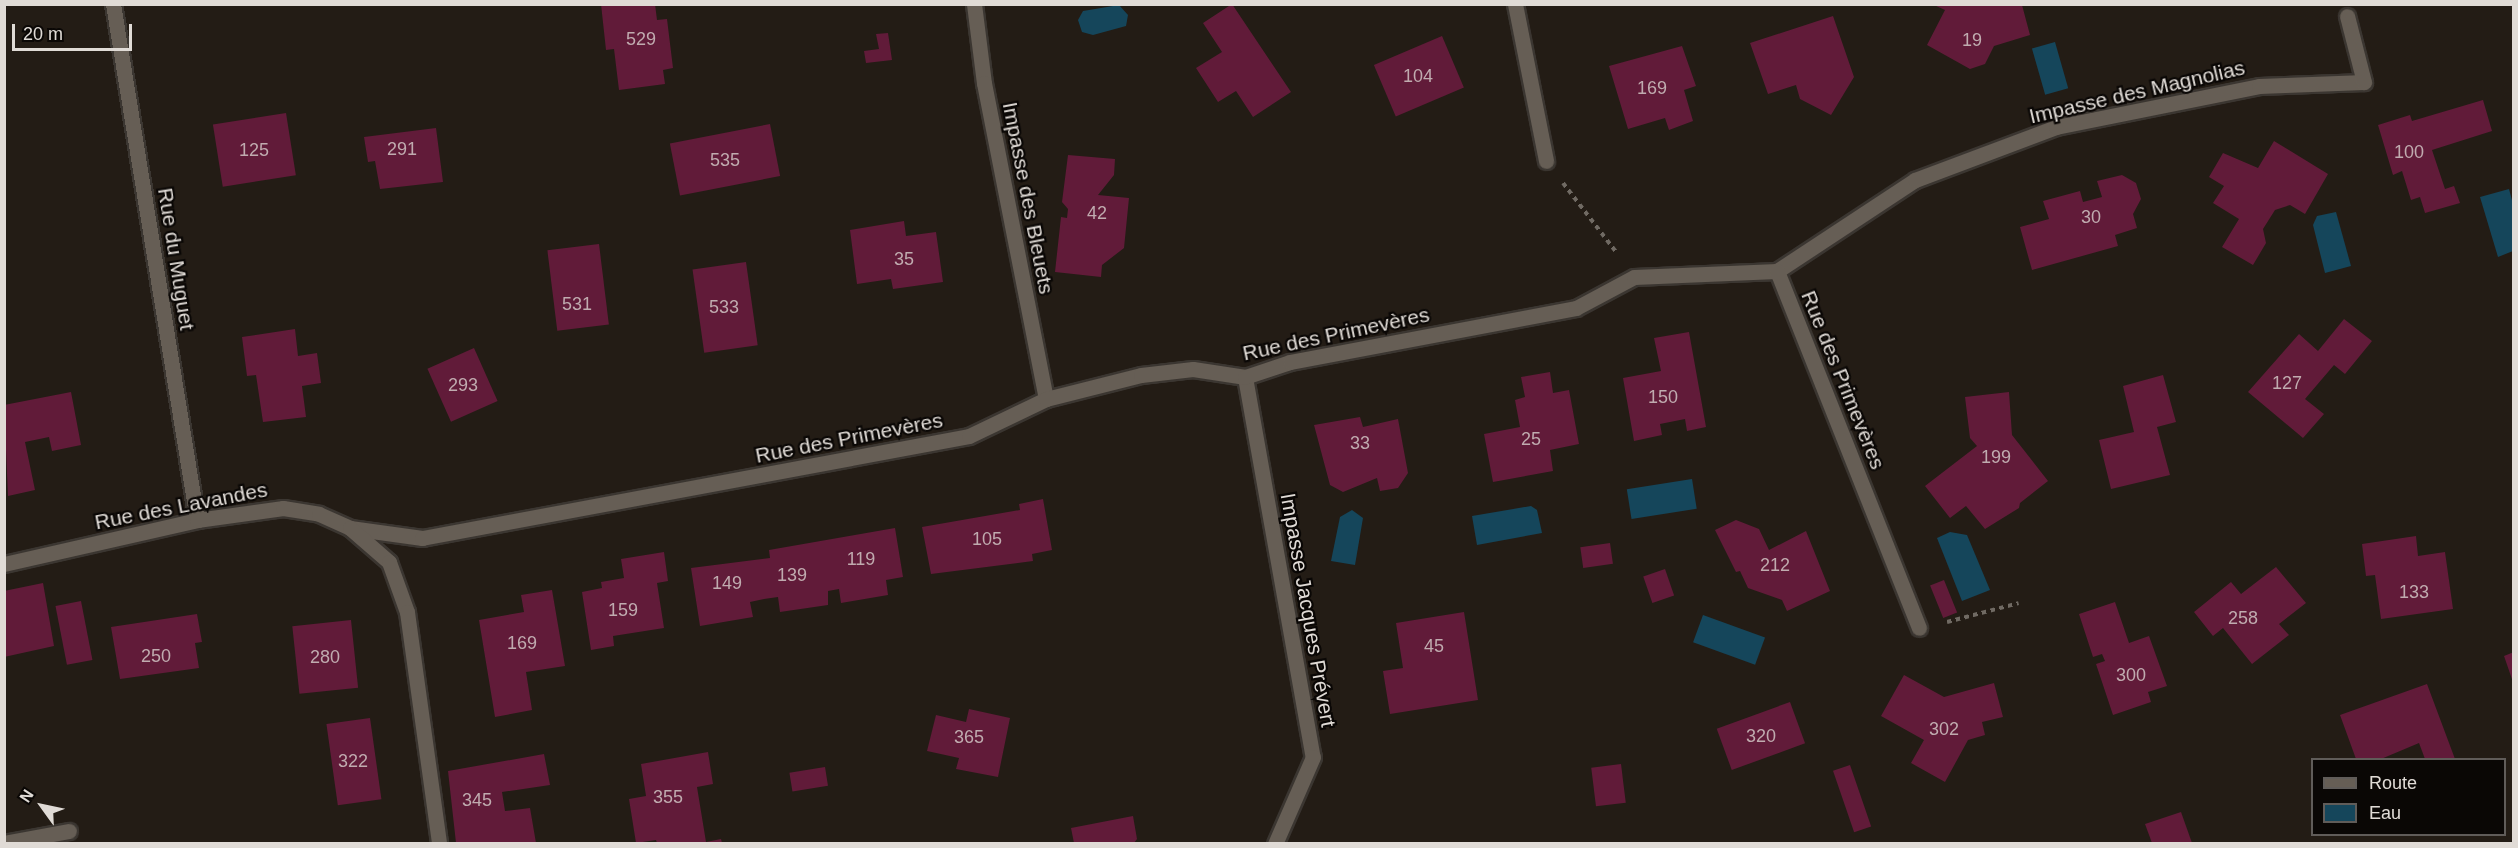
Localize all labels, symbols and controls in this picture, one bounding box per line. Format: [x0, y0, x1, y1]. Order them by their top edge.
scale bar [15, 12, 135, 50]
text: 20 m [23, 24, 63, 44]
house number: 529 [626, 28, 656, 50]
house number: 19 [1962, 29, 1982, 51]
street label: Impasse des Magnolias [2027, 55, 2247, 129]
house number: 104 [1403, 65, 1433, 87]
house number: 169 [1637, 77, 1667, 99]
street label: Impasse des Bleuets [997, 100, 1059, 296]
house number: 291 [387, 138, 417, 160]
house number: 125 [239, 139, 269, 161]
house number: 100 [2394, 141, 2424, 163]
house number: 535 [710, 149, 740, 171]
street label: Rue du Muguet [152, 186, 200, 332]
house number: 42 [1087, 202, 1107, 224]
house number: 30 [2081, 206, 2101, 228]
house number: 35 [894, 248, 914, 270]
street label: Rue des Primevères [1796, 287, 1890, 473]
house number: 531 [562, 293, 592, 315]
house number: 533 [709, 296, 739, 318]
street label: Rue des Primevères [1240, 302, 1432, 366]
house number: 127 [2272, 372, 2302, 394]
house number: 293 [448, 374, 478, 396]
house number: 150 [1648, 386, 1678, 408]
street label: Rue des Primevères [753, 407, 945, 469]
house number: 25 [1521, 428, 1541, 450]
house number: 33 [1350, 432, 1370, 454]
house number: 199 [1981, 446, 2011, 468]
street label: Rue des Lavandes [93, 477, 269, 535]
street label: Impasse Jacques Prévert [1275, 491, 1341, 729]
house number: 105 [972, 528, 1002, 550]
house number: 119 [847, 548, 875, 570]
house number: 212 [1760, 554, 1790, 576]
house number: 139 [777, 564, 807, 586]
house number: 149 [712, 572, 742, 594]
house number: 133 [2399, 581, 2429, 603]
house number: 159 [608, 599, 638, 621]
house number: 258 [2228, 607, 2258, 629]
house number: 169 [507, 632, 537, 654]
house number: 45 [1424, 635, 1444, 657]
house number: 250 [141, 645, 171, 667]
house number: 280 [310, 646, 340, 668]
house number: 300 [2116, 664, 2146, 686]
house number: 302 [1929, 718, 1959, 740]
house number: 320 [1746, 725, 1776, 747]
house number: 365 [954, 726, 984, 748]
house number: 322 [338, 750, 368, 772]
legend [2311, 758, 2506, 836]
text: Route [2369, 773, 2417, 793]
north arrow [12, 776, 72, 836]
text: N [16, 786, 37, 805]
house number: 355 [653, 786, 683, 808]
house number: 345 [462, 789, 492, 811]
text: Eau [2369, 803, 2401, 823]

